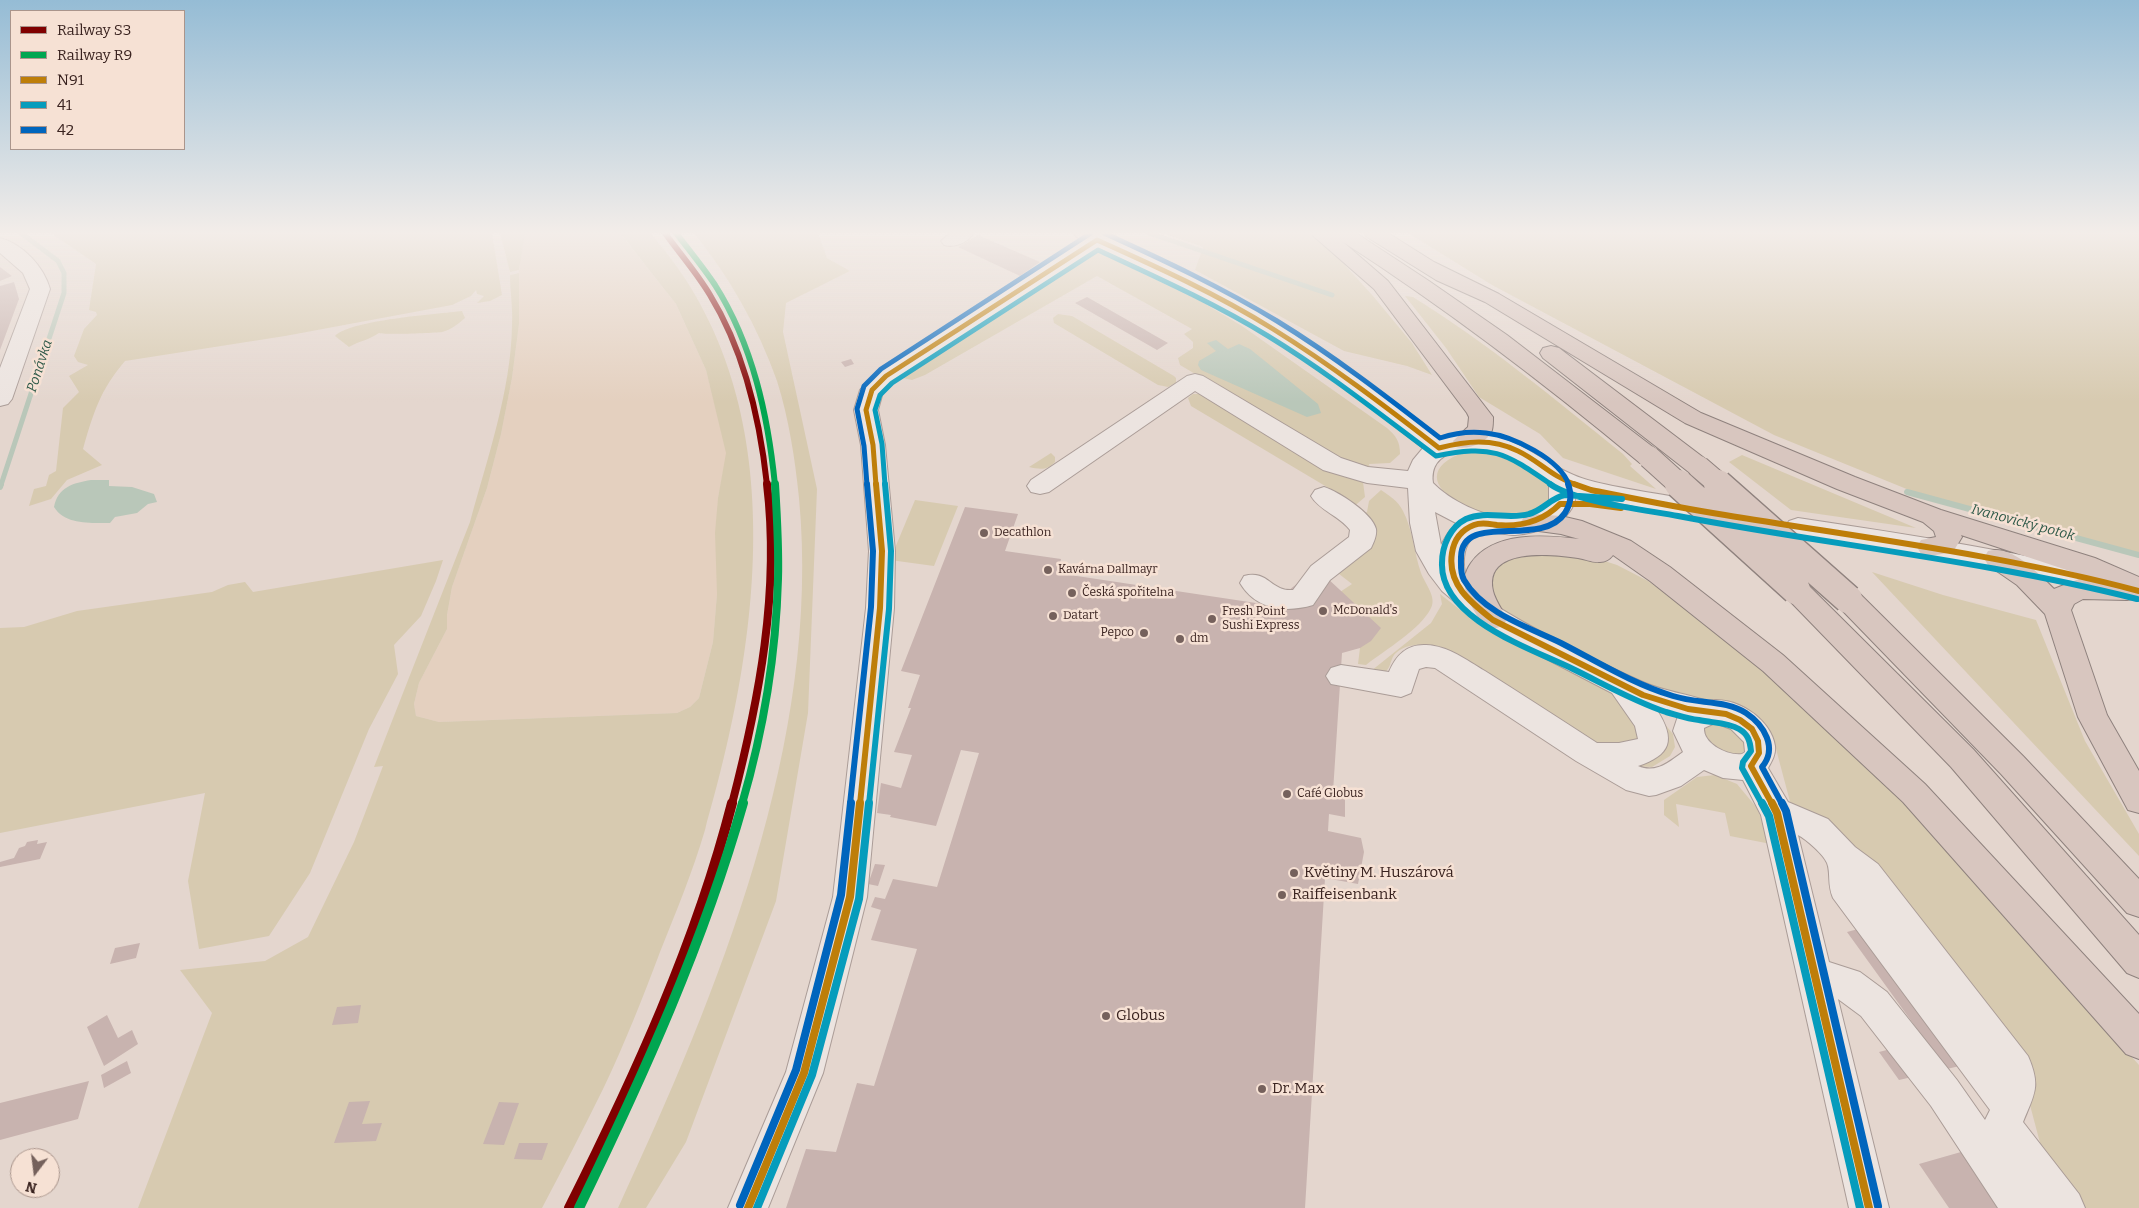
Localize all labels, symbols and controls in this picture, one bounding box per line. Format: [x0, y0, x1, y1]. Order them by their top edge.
legend [10, 10, 185, 150]
text: Railway S3 [57, 21, 131, 39]
text: Railway R9 [57, 46, 132, 64]
text: N91 [57, 71, 84, 89]
text: 41 [57, 96, 72, 114]
text: 42 [57, 121, 74, 139]
water label: Ponávka [24, 338, 56, 394]
water label: Ivanovický potok [1969, 501, 2077, 545]
place label: Decathlon [994, 526, 1051, 540]
marker: Decathlon [978, 527, 990, 539]
place label: Kavárna Dallmayr [1058, 563, 1158, 577]
marker: Kavárna Dallmayr [1042, 564, 1054, 576]
place label: Česká spořitelna [1082, 586, 1174, 600]
marker: Česká spořitelna [1066, 587, 1078, 599]
place label: McDonald's [1333, 604, 1397, 618]
place label: Fresh Point Sushi Express [1222, 605, 1299, 633]
marker: McDonald's [1317, 605, 1329, 617]
place label: Datart [1063, 609, 1098, 623]
marker: Datart [1047, 610, 1059, 622]
marker: Fresh Point Sushi Express [1206, 613, 1218, 625]
place label: Pepco [1100, 626, 1134, 640]
marker: Pepco [1138, 627, 1150, 639]
place label: dm [1190, 632, 1209, 646]
marker: dm [1174, 633, 1186, 645]
place label: Café Globus [1297, 787, 1363, 801]
marker: Café Globus [1281, 788, 1293, 800]
place label: Květiny M. Huszárová [1304, 864, 1454, 882]
marker: Květiny M. Huszárová [1288, 867, 1300, 879]
place label: Raiffeisenbank [1292, 886, 1397, 904]
marker: Raiffeisenbank [1276, 889, 1288, 901]
place label: Globus [1116, 1007, 1165, 1025]
marker: Globus [1100, 1010, 1112, 1022]
place label: Dr. Max [1272, 1080, 1324, 1098]
marker: Dr. Max [1256, 1083, 1268, 1095]
north arrow [10, 1148, 60, 1198]
text: N [24, 1177, 39, 1197]

